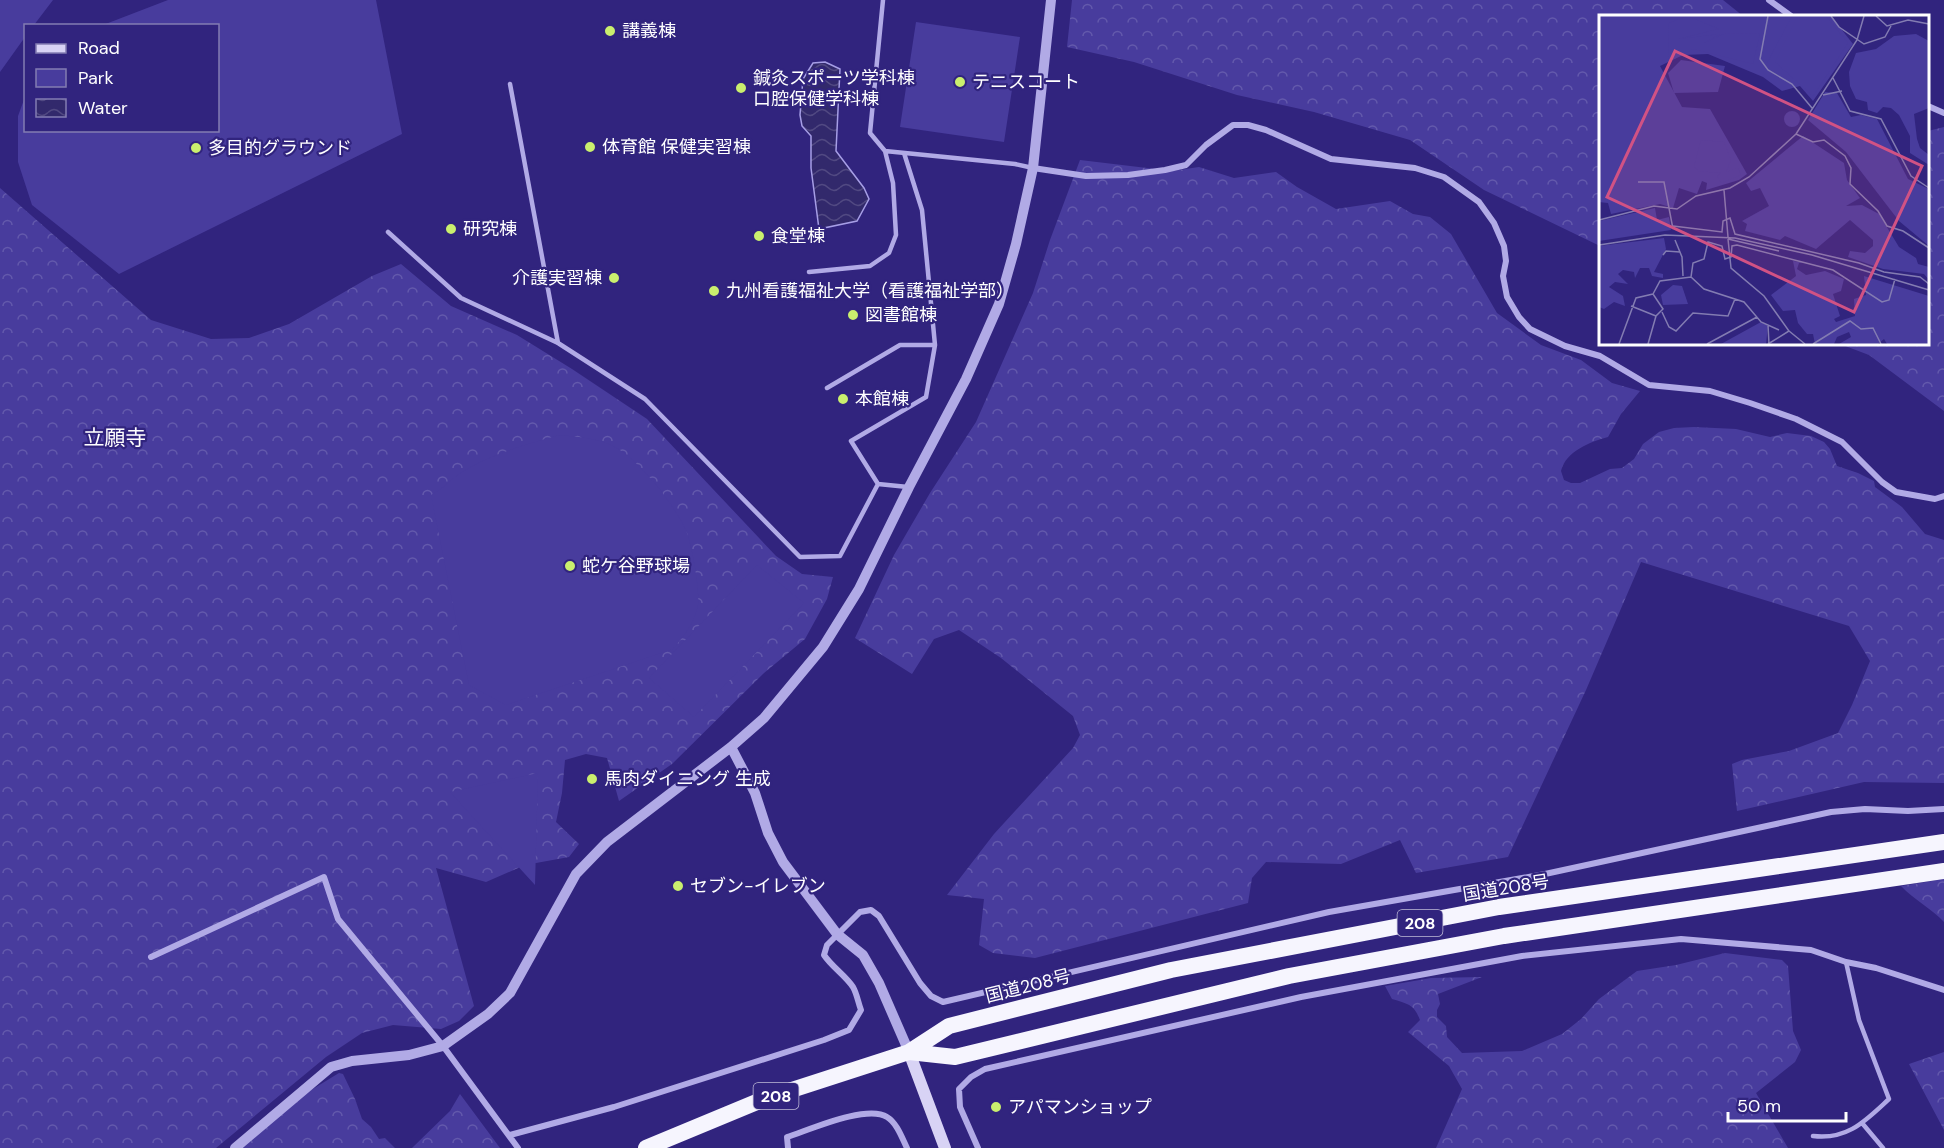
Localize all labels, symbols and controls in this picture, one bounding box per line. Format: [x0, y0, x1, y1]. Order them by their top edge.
inset map [1599, 15, 1929, 345]
place label: 講義棟 [622, 19, 676, 43]
legend [24, 24, 219, 132]
marker: 講義棟 [603, 24, 617, 38]
text: Road [78, 36, 120, 60]
text: Park [78, 66, 114, 90]
place label: 鍼灸スポーツ学科棟 口腔保健学科棟 [753, 66, 915, 111]
place label: テニスコート [972, 70, 1080, 94]
marker: テニスコート [953, 75, 967, 89]
marker: 鍼灸スポーツ学科棟 口腔保健学科棟 [734, 81, 748, 95]
text: Water [78, 96, 128, 120]
place label: 体育館 保健実習棟 [602, 135, 751, 159]
place label: 多目的グラウンド [208, 136, 352, 160]
marker: 体育館 保健実習棟 [583, 140, 597, 154]
marker: 多目的グラウンド [189, 141, 203, 155]
place label: 研究棟 [463, 217, 517, 241]
marker: 研究棟 [444, 222, 458, 236]
place label: 食堂棟 [771, 224, 825, 248]
marker: 食堂棟 [752, 229, 766, 243]
place label: 介護実習棟 [512, 266, 602, 290]
marker: 介護実習棟 [607, 271, 621, 285]
place label: 九州看護福祉大学（看護福祉学部） [726, 279, 1014, 303]
marker: 九州看護福祉大学（看護福祉学部） [707, 284, 721, 298]
place label: 図書館棟 [865, 303, 937, 327]
marker: 図書館棟 [846, 308, 860, 322]
place label: 本館棟 [855, 387, 909, 411]
marker: 本館棟 [836, 392, 850, 406]
district label: 立願寺 [84, 424, 147, 452]
place label: 蛇ケ谷野球場 [582, 554, 690, 578]
marker: 蛇ケ谷野球場 [563, 559, 577, 573]
place label: 馬肉ダイニング 生成 [604, 767, 771, 791]
marker: 馬肉ダイニング 生成 [585, 772, 599, 786]
street label: 国道208号 [1461, 869, 1551, 907]
place label: セブン-イレブン [690, 874, 826, 898]
marker: セブン-イレブン [671, 879, 685, 893]
road number: 208 [1398, 910, 1442, 936]
street label: 国道208号 [983, 964, 1073, 1008]
road number: 208 [754, 1083, 798, 1109]
scale bar [1728, 1085, 1846, 1123]
text: 50 m [1737, 1094, 1781, 1118]
place label: アパマンショップ [1008, 1095, 1152, 1119]
marker: アパマンショップ [989, 1100, 1003, 1114]

